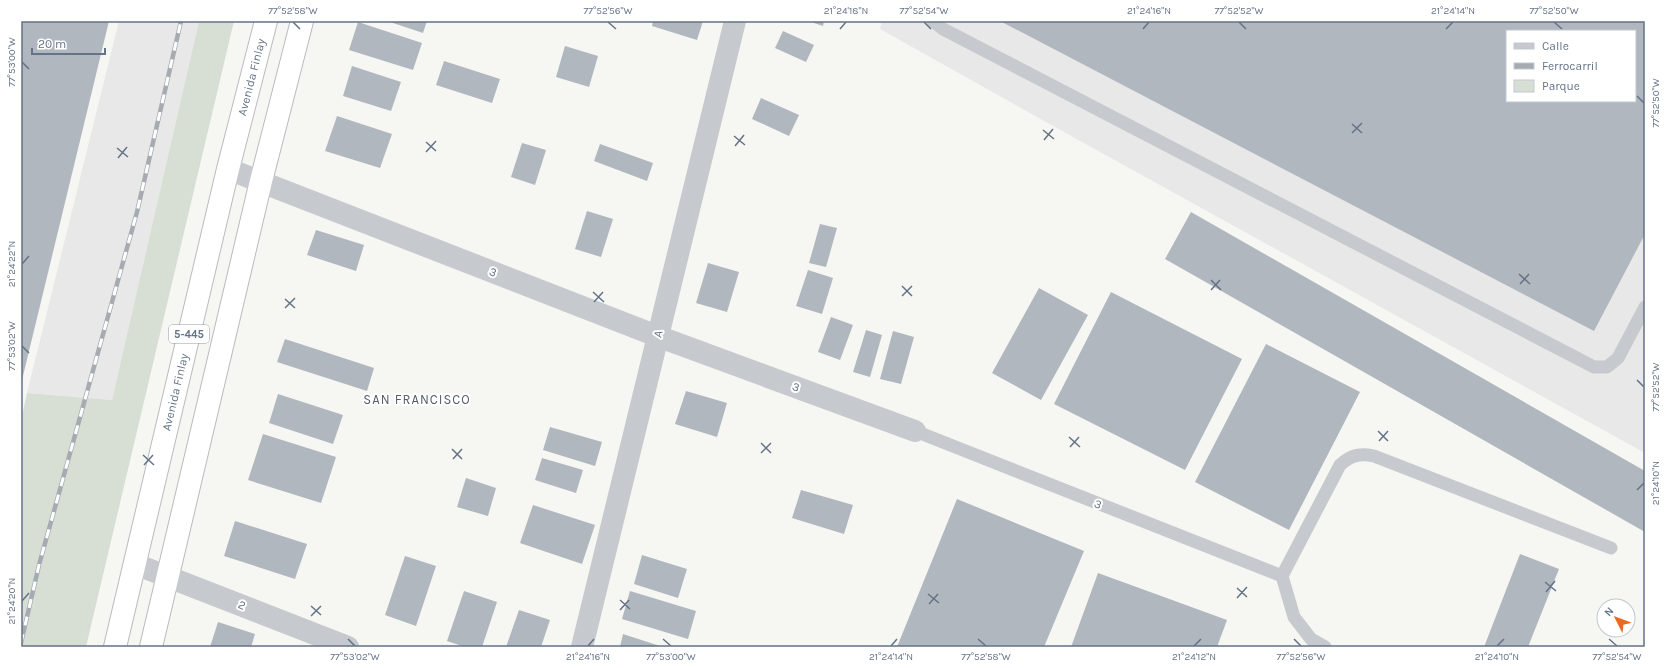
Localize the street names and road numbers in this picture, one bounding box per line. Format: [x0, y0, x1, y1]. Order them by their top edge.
street label: Avenida Finlay [235, 37, 268, 117]
street label: 3 [487, 264, 499, 280]
road number: 5-445 [169, 325, 209, 343]
street label: A [650, 329, 666, 339]
street label: Avenida Finlay [159, 352, 191, 432]
street label: 3 [790, 379, 802, 395]
street label: 3 [1092, 496, 1104, 512]
street label: 2 [236, 597, 248, 613]

